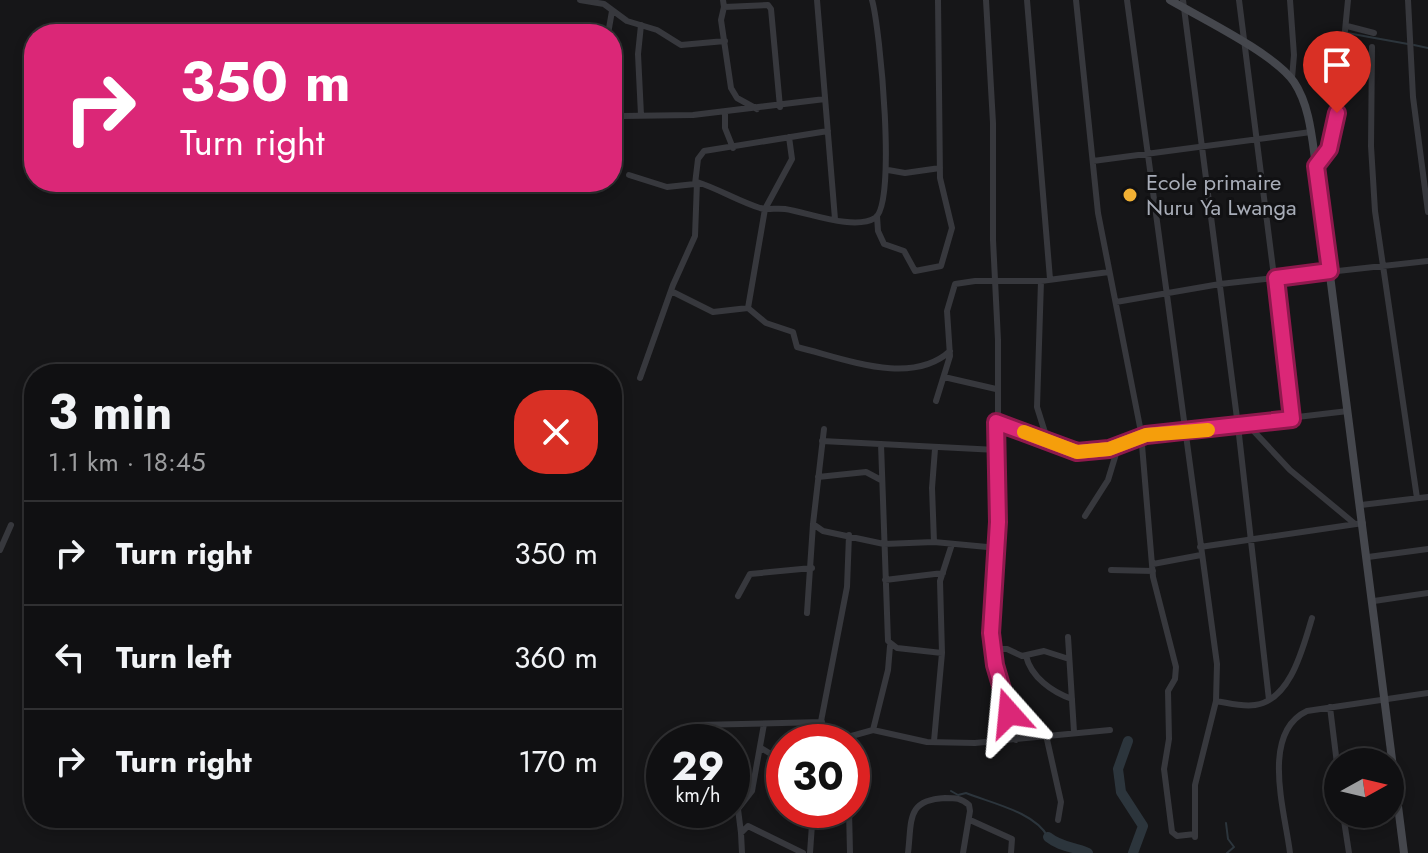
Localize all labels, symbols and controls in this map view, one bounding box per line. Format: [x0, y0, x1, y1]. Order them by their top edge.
pin [1303, 31, 1371, 113]
text: 350 m [180, 41, 351, 122]
icon: arrive [1315, 43, 1359, 87]
icon: right [48, 56, 152, 160]
text: Turn right [180, 116, 325, 168]
place label: Ecole primaire Nuru Ya Lwanga [1146, 166, 1297, 223]
marker: Ecole primaire Nuru Ya Lwanga [1121, 186, 1139, 204]
text: 3 min [48, 378, 172, 447]
button: close [514, 390, 598, 474]
text: 1.1 km · 18:45 [48, 443, 206, 481]
icon: right [48, 531, 92, 575]
text: Turn right [116, 532, 252, 575]
text: 350 m [514, 532, 598, 575]
icon: left [48, 635, 92, 679]
text: Turn left [116, 636, 231, 679]
text: 360 m [514, 636, 598, 679]
position arrow [967, 671, 1051, 755]
speed limit sign: 30 [766, 724, 870, 828]
text: 29 [672, 737, 725, 795]
icon: right [48, 739, 92, 783]
text: Turn right [116, 740, 252, 783]
text: 170 m [518, 740, 598, 783]
north arrow [1324, 748, 1404, 828]
map controls [1324, 748, 1404, 828]
text: km/h [675, 781, 721, 810]

